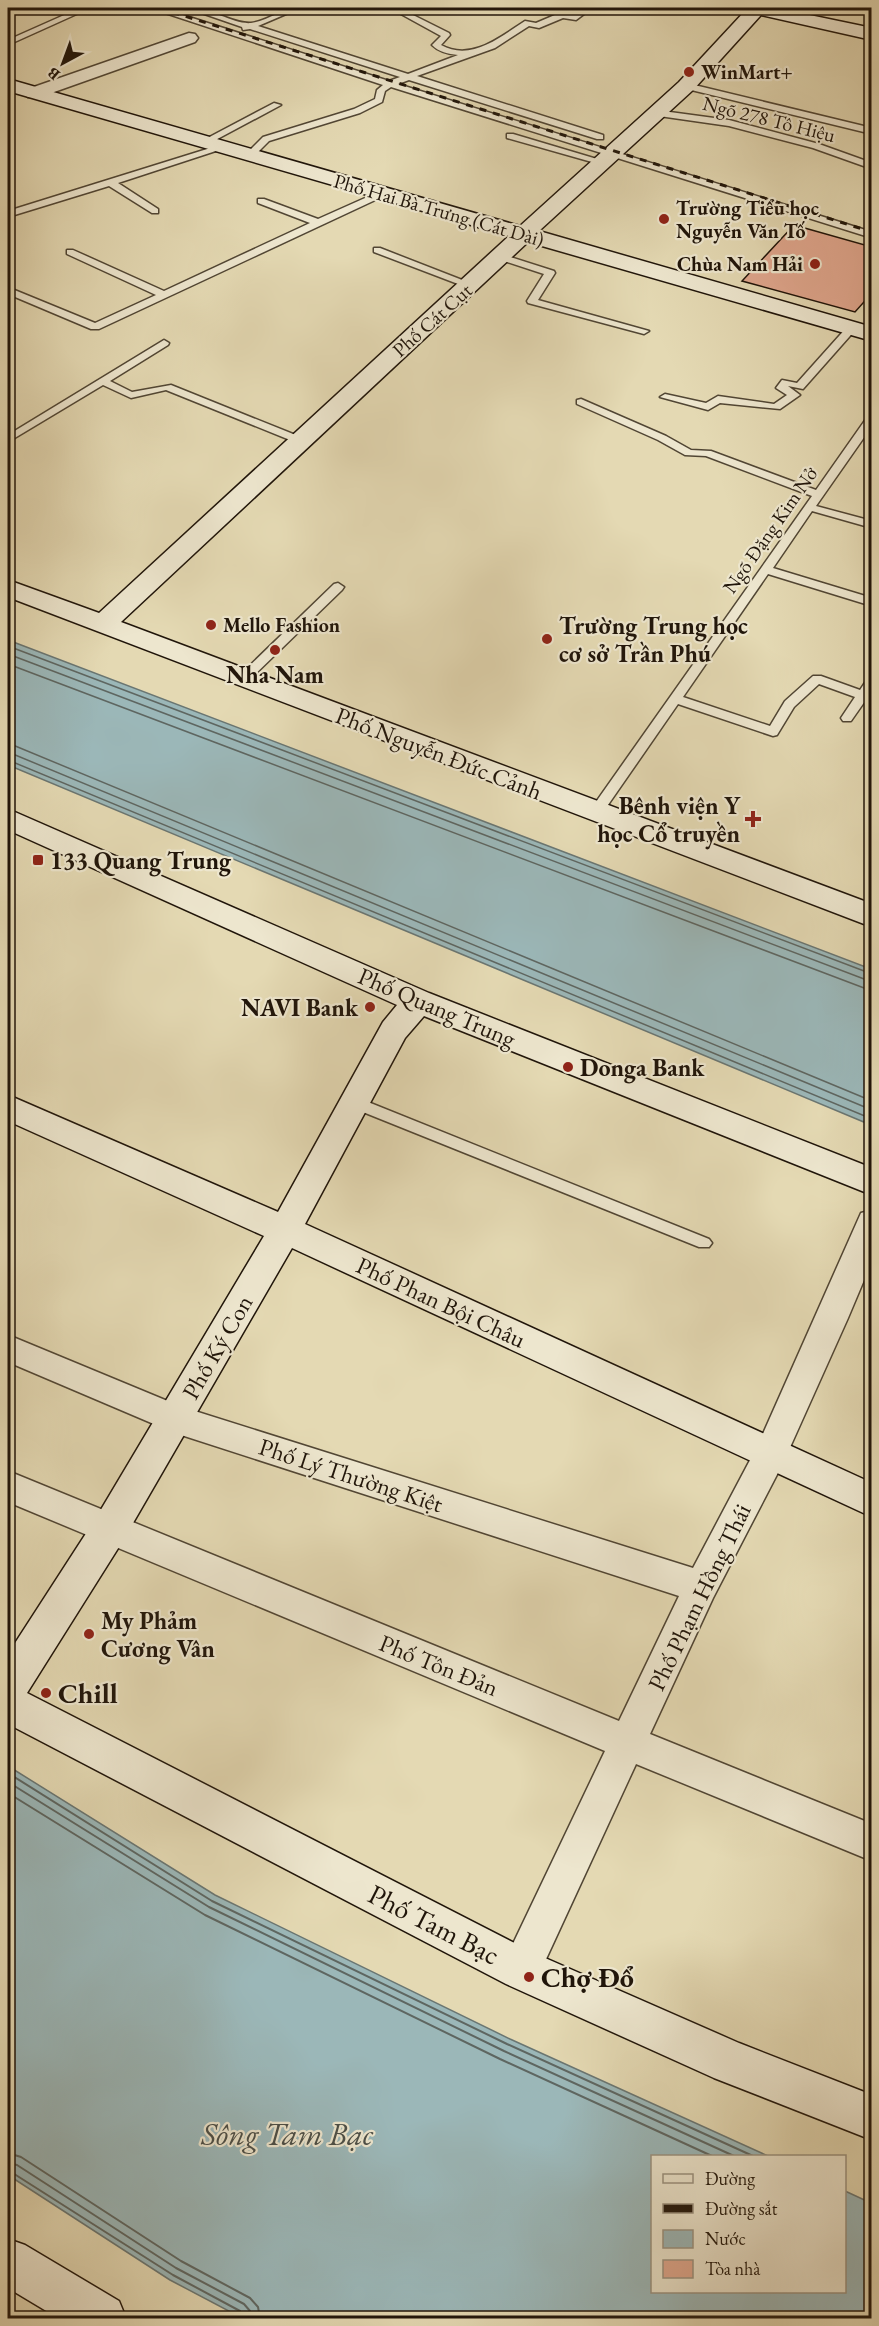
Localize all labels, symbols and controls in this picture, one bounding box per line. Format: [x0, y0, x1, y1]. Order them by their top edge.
north arrow [33, 33, 93, 93]
place label: WinMart+ [701, 59, 793, 85]
text: B [43, 63, 64, 85]
marker: WinMart+ [682, 65, 696, 79]
street label: Ngõ 278 Tô Hiệu [700, 90, 839, 148]
street label: Phố Hai Bà Trưng (Cát Dài) [331, 168, 547, 252]
place label: Trường Tiểu học Nguyễn Văn Tố [676, 195, 819, 244]
marker: Trường Tiểu học Nguyễn Văn Tố [657, 212, 671, 226]
place label: Chùa Nam Hải [677, 251, 803, 277]
marker: Chùa Nam Hải [808, 257, 822, 271]
street label: Phố Cát Cụt [387, 277, 478, 363]
street label: Ngõ Đặng Kim Nở [717, 461, 824, 598]
place label: Trường Trung học cơ sở Trần Phú [559, 610, 748, 669]
place label: Mello Fashion [223, 612, 340, 638]
marker: Mello Fashion [204, 618, 218, 632]
marker: Trường Trung học cơ sở Trần Phú [540, 632, 554, 646]
marker: Nha Nam [268, 643, 282, 657]
place label: Nha Nam [226, 659, 324, 690]
street label: Phố Nguyễn Đức Cảnh [331, 699, 547, 807]
place label: Bênh viện Y học Cổ truyền [597, 790, 741, 850]
marker: Bênh viện Y học Cổ truyền [744, 810, 762, 828]
place label: 133 Quang Trung [50, 845, 232, 877]
marker: 133 Quang Trung [31, 853, 45, 867]
street label: Phố Quang Trung [354, 960, 521, 1054]
place label: NAVI Bank [241, 992, 359, 1023]
marker: NAVI Bank [363, 1000, 377, 1014]
place label: Donga Bank [580, 1052, 705, 1084]
marker: Donga Bank [561, 1060, 575, 1074]
street label: Phố Phan Bội Châu [351, 1249, 531, 1355]
street label: Phố Ký Con [175, 1289, 259, 1405]
street label: Phố Lý Thường Kiệt [255, 1431, 447, 1519]
street label: Phố Phạm Hồng Thái [640, 1498, 758, 1696]
place label: My Phảm Cương Vân [101, 1605, 215, 1665]
marker: My Phảm Cương Vân [82, 1627, 96, 1641]
street label: Phố Tôn Đản [375, 1627, 503, 1703]
place label: Chill [58, 1675, 118, 1711]
marker: Chill [39, 1686, 53, 1700]
street label: Phố Tam Bạc [362, 1876, 506, 1972]
place label: Chợ Đổ [541, 1959, 634, 1995]
marker: Chợ Đổ [522, 1970, 536, 1984]
water label: Sông Tam Bạc [200, 2113, 374, 2155]
legend [651, 2155, 846, 2293]
text: Đường [705, 2167, 755, 2190]
text: Đường sắt [705, 2197, 778, 2220]
text: Nước [705, 2227, 746, 2250]
text: Tòa nhà [705, 2257, 761, 2280]

